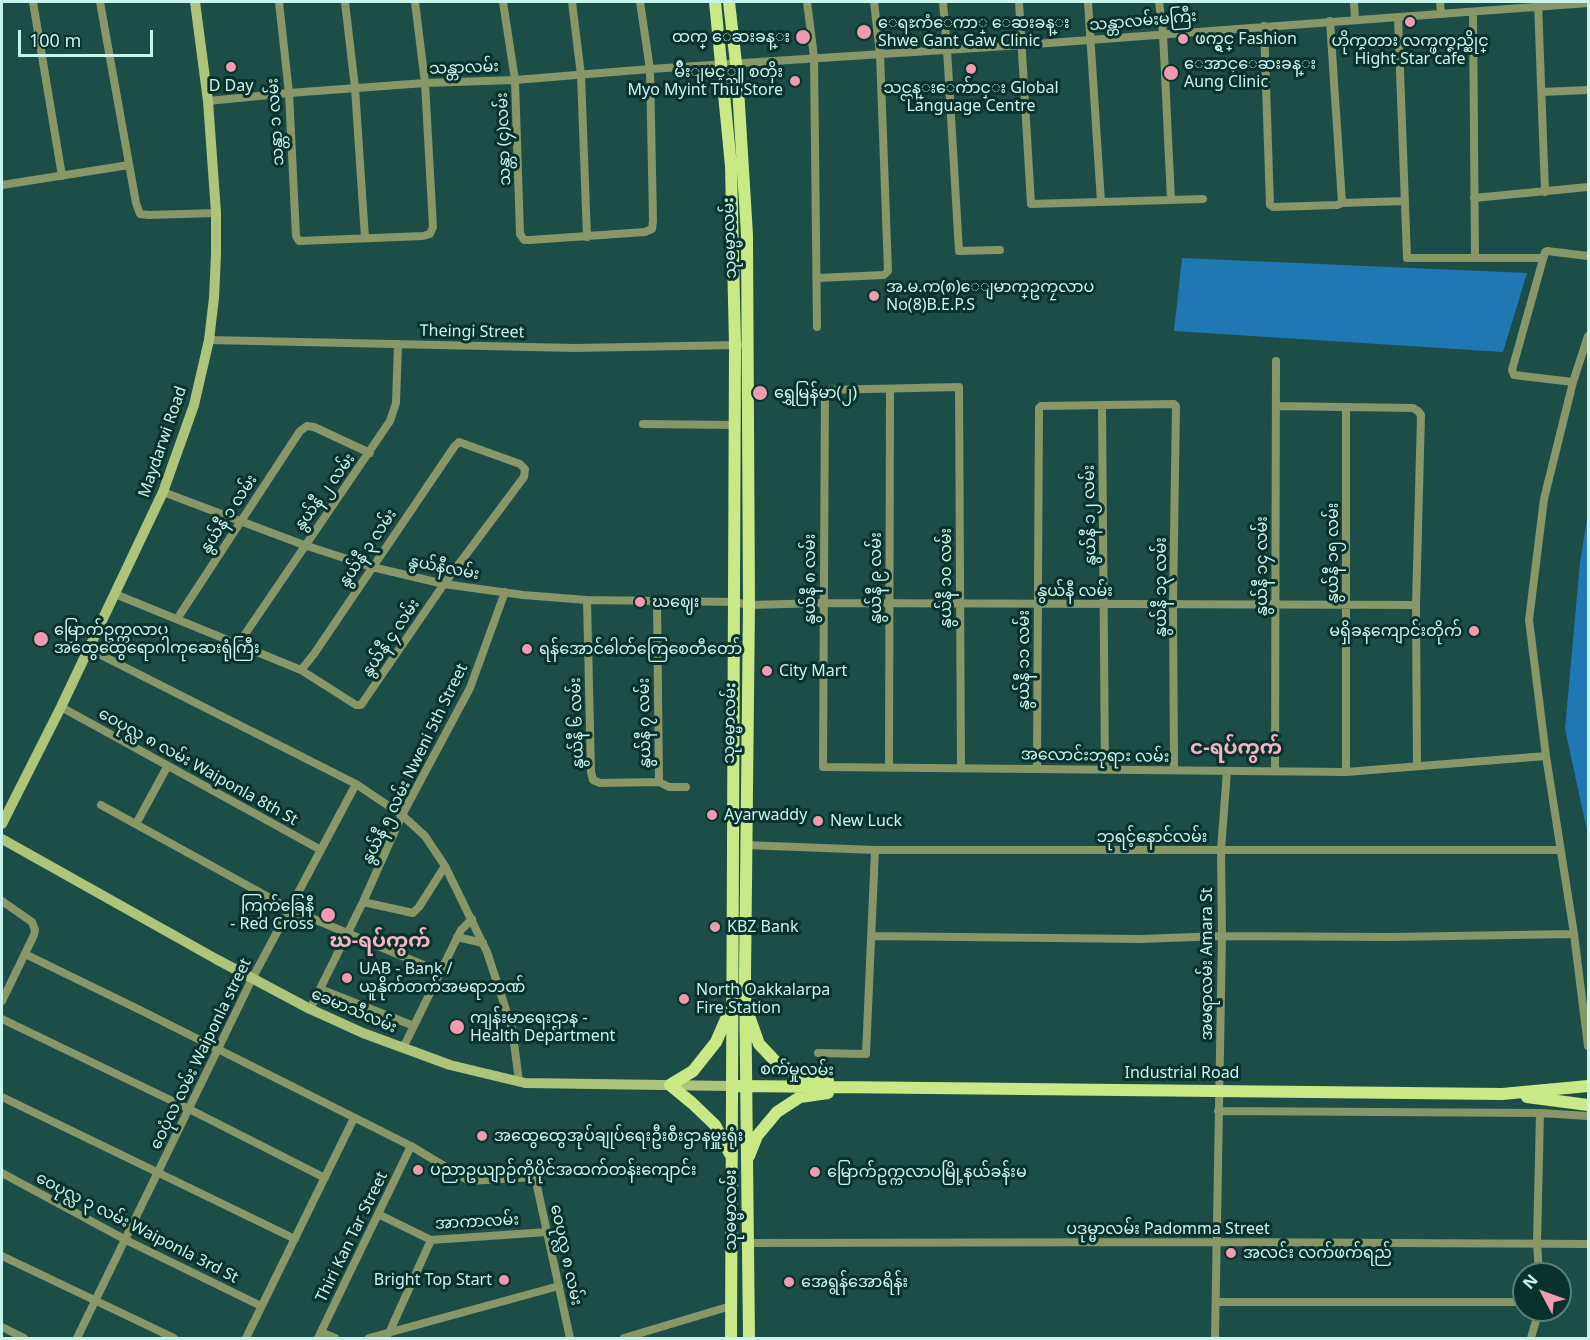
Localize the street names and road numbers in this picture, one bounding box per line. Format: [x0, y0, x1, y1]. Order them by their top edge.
street label: သန္တာလမ်းမကြီး [1088, 7, 1198, 35]
street label: သန္တာလမ်း [429, 57, 499, 79]
street label: သန္တာ ၁ လမ်း [263, 77, 289, 167]
street label: သန္တာ (၄)လမ်း [493, 92, 515, 186]
street label: သုဓမ္မာလမ်း [719, 197, 741, 279]
street label: Theingi Street [420, 321, 524, 343]
street label: Maydarwi Road [135, 384, 191, 500]
street label: နွယ်နီ ၂ လမ်း [291, 450, 359, 534]
street label: နွယ်နီ ၁၂ လမ်း [1080, 465, 1100, 565]
street label: နွယ်နီ ၁ လမ်း [196, 471, 262, 557]
street label: နွယ်နီ ၁၅ လမ်း [1323, 503, 1343, 603]
street label: နွယ်နီ ၃ လမ်း [335, 505, 401, 591]
street label: နွယ်နီ ၁၄ လမ်း [1252, 516, 1272, 616]
street label: နွယ်နီ ၁၀ လမ်း [936, 528, 956, 628]
street label: နွယ်နီ ၉ လမ်း [866, 532, 886, 624]
street label: နွယ်နီ ၈ လမ်း [800, 534, 820, 624]
street label: နွယ်နီ ၁၃ လမ်း [1151, 537, 1171, 637]
street label: နွယ်နီလမ်း [407, 552, 481, 584]
street label: နွယ်နီ လမ်း [1037, 581, 1113, 601]
street label: နွယ်နီ ၄ လမ်း [358, 595, 424, 681]
street label: နွယ်နီ ၁၁ လမ်း [1014, 610, 1034, 710]
street label: နွယ်နီ ၅ လမ်း Nweni 5th Street [358, 661, 472, 867]
street label: နွယ်နီ ၆ လမ်း [566, 677, 588, 769]
street label: နွယ်နီ ၇ လမ်း [635, 678, 655, 768]
street label: သုဓမ္မာလမ်း [720, 682, 740, 764]
street label: ဝေပုလ္လ ၈ လမ်း Waiponla 8th St [95, 704, 301, 830]
street label: အလောင်းဘုရား လမ်း [1021, 745, 1169, 767]
street label: ဘုရင့်နောင်လမ်း [1097, 827, 1207, 847]
street label: အမရာလမ်း Amara St [1197, 888, 1217, 1040]
street label: ဝေပုံလ လမ်း Waiponla street [146, 955, 256, 1153]
street label: ခေမာသီလမ်း [308, 984, 400, 1038]
street label: စက်မှုလမ်း [760, 1060, 834, 1080]
street label: Industrial Road [1125, 1063, 1239, 1083]
street label: ဝေပုလ္လ ၃ လမ်း Waiponla 3rd St [33, 1168, 241, 1288]
street label: Thiri Kan Tar Street [312, 1169, 392, 1305]
street label: သုဓမ္မာလမ်း [721, 1169, 741, 1251]
street label: ဝေပုလ္လ ၈ လမ်း [546, 1203, 586, 1307]
street label: အာကာလမ်း [435, 1210, 519, 1234]
street label: ပဒုမ္မာလမ်း Padomma Street [1066, 1219, 1270, 1239]

